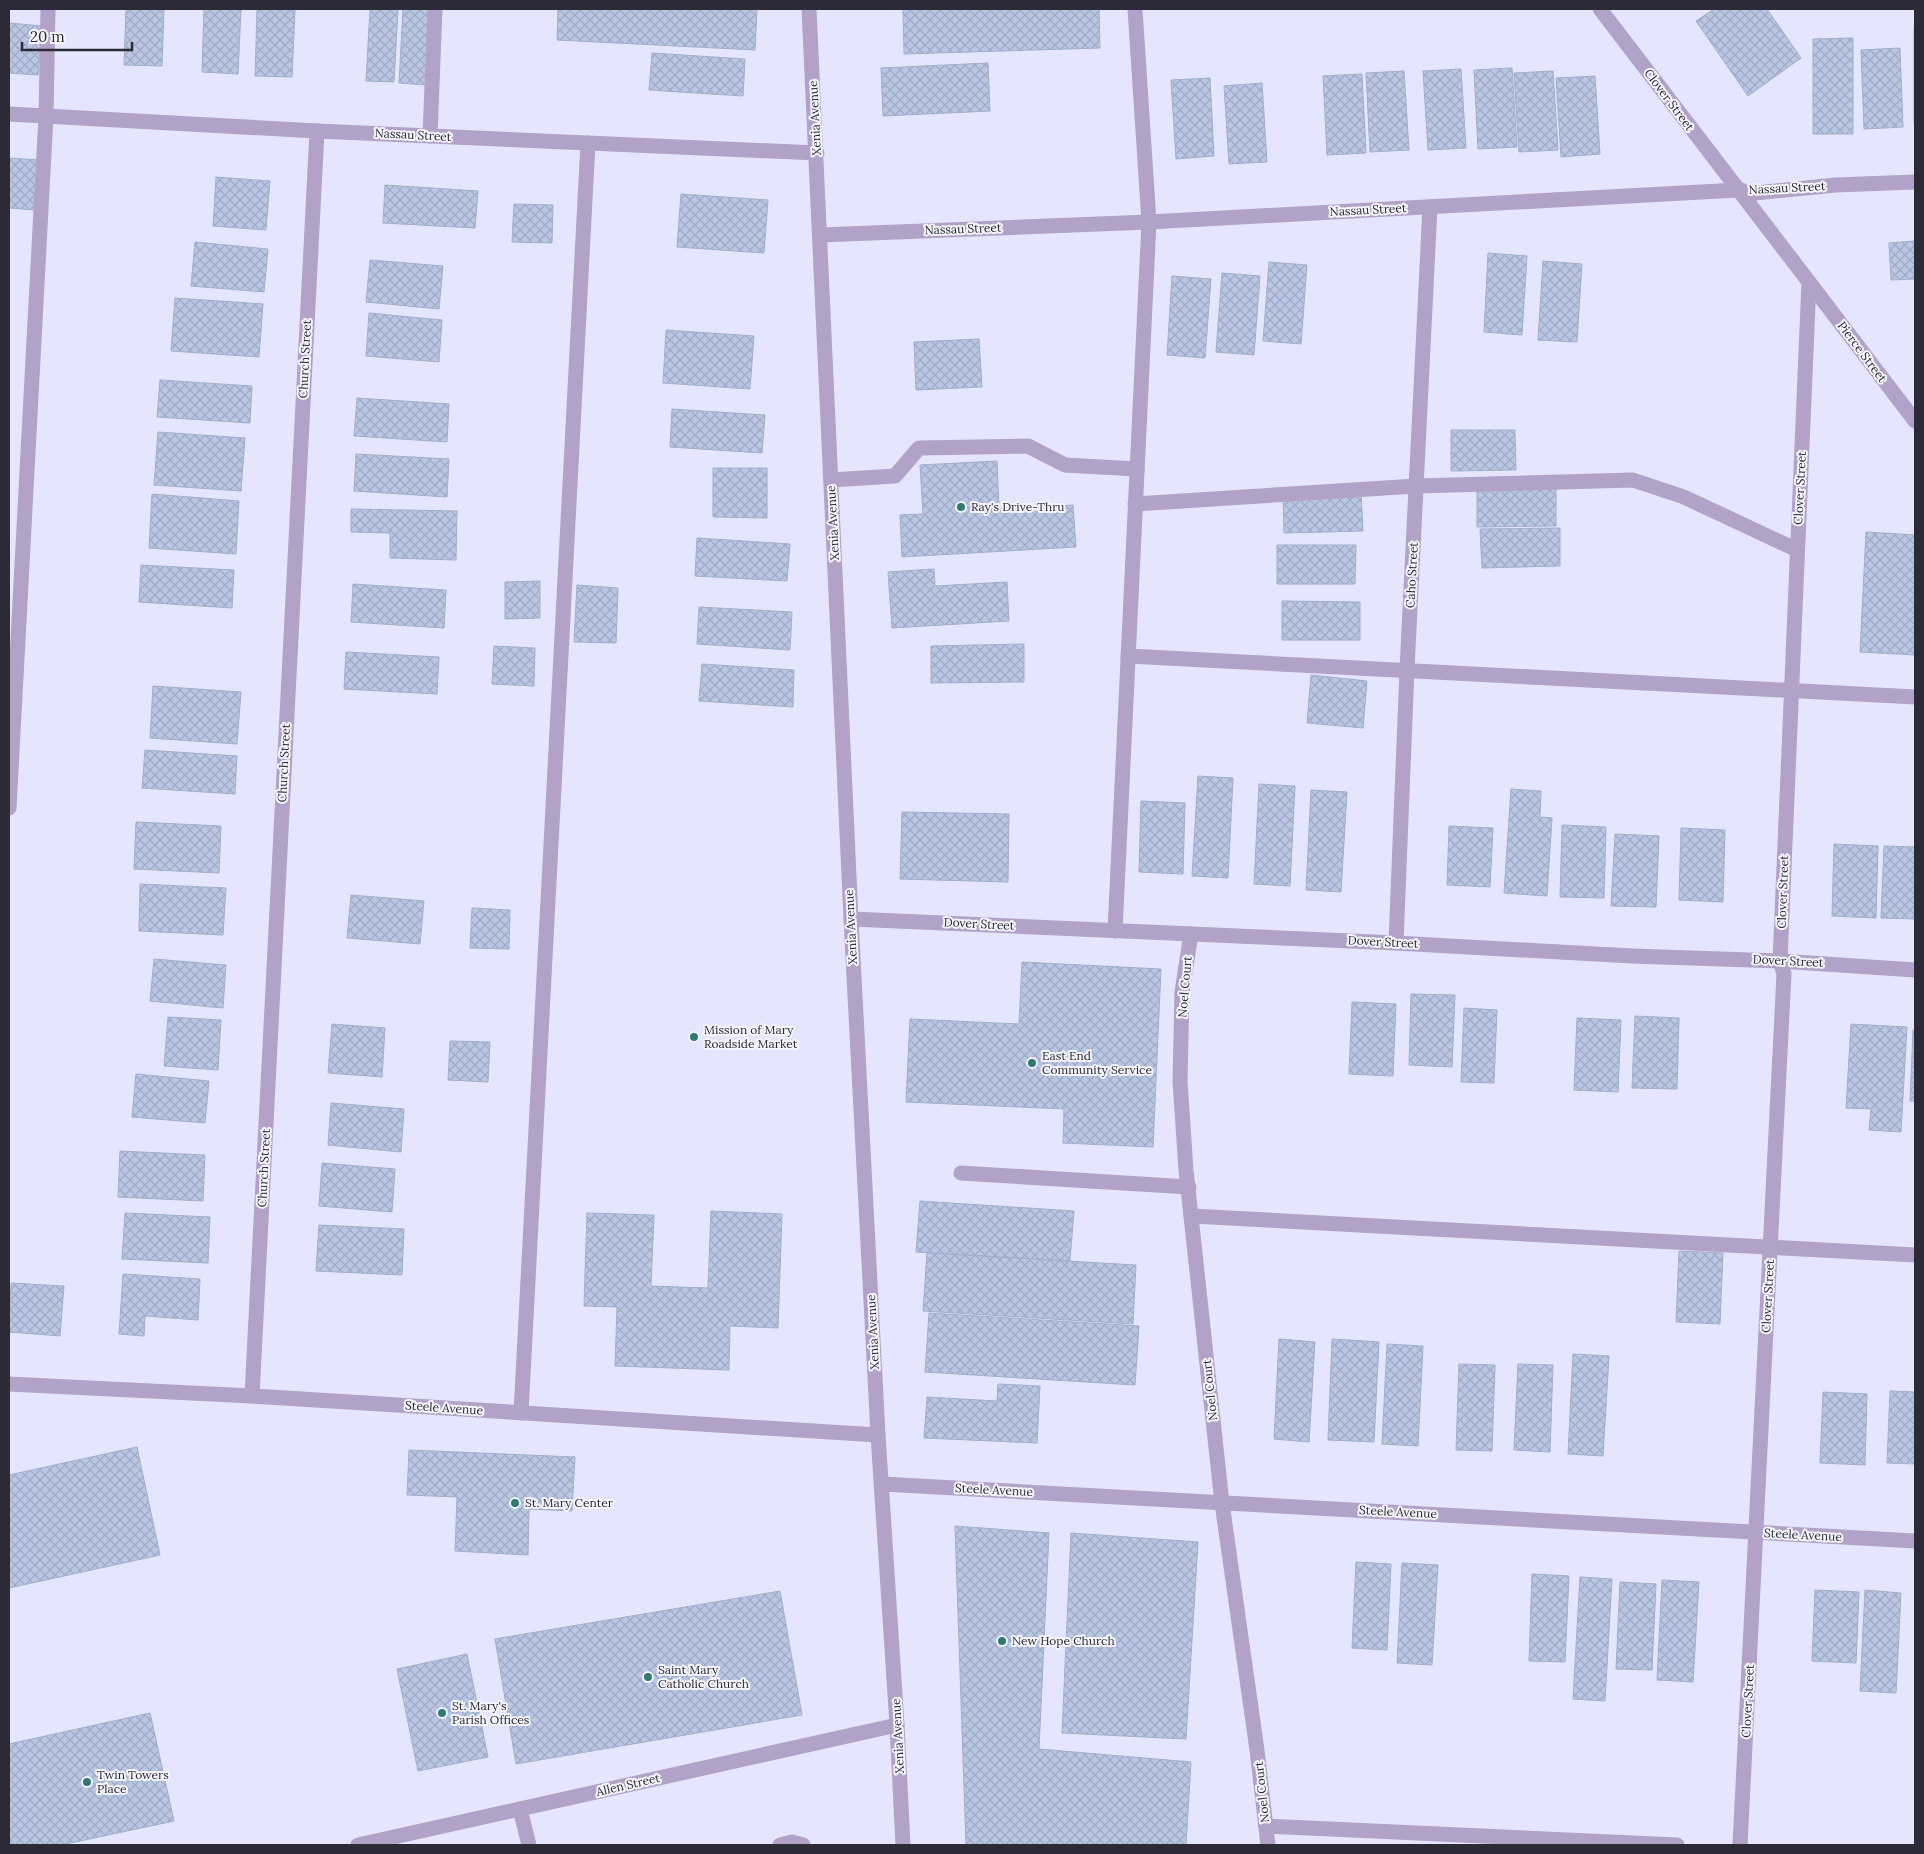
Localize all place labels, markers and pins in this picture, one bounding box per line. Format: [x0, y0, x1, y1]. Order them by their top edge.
place label: Ray's Drive-Thru [971, 499, 1065, 514]
marker: Ray's Drive-Thru [955, 501, 967, 513]
place label: Mission of Mary Roadside Market [704, 1022, 798, 1051]
marker: Mission of Mary Roadside Market [688, 1031, 700, 1043]
place label: East End Community Service [1042, 1048, 1152, 1077]
marker: East End Community Service [1026, 1057, 1038, 1069]
place label: St. Mary Center [525, 1495, 614, 1510]
marker: St. Mary Center [509, 1497, 521, 1509]
place label: New Hope Church [1012, 1633, 1115, 1648]
marker: New Hope Church [996, 1635, 1008, 1647]
place label: Saint Mary Catholic Church [658, 1662, 749, 1691]
marker: Saint Mary Catholic Church [642, 1671, 654, 1683]
place label: St. Mary's Parish Offices [452, 1698, 530, 1727]
marker: St. Mary's Parish Offices [436, 1707, 448, 1719]
place label: Twin Towers Place [97, 1767, 169, 1796]
marker: Twin Towers Place [81, 1776, 93, 1788]

